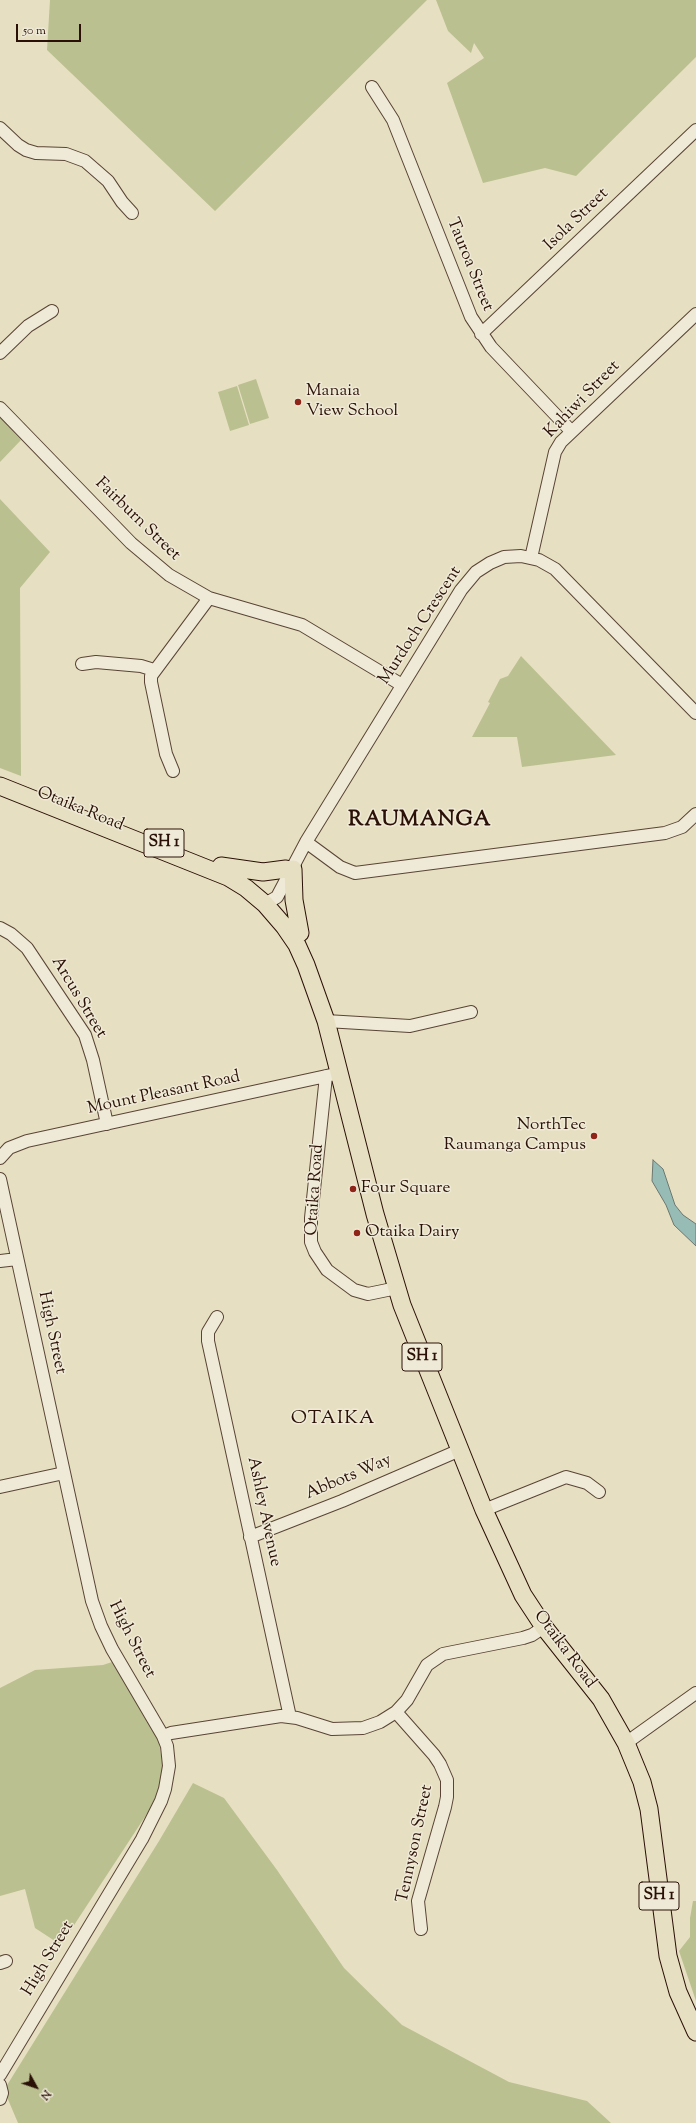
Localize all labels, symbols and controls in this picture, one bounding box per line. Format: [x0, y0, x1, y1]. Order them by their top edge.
scale bar [18, 16, 83, 42]
text: 50 m [23, 22, 46, 40]
street label: Isola Street [541, 184, 613, 256]
street label: Tauroa Street [441, 215, 497, 315]
street label: Kahiwi Street [541, 357, 625, 443]
place label: Manaia View School [306, 382, 398, 422]
marker: Manaia View School [293, 397, 303, 407]
street label: Fairburn Street [90, 474, 184, 566]
street label: Murdoch Crescent [375, 563, 467, 689]
street label: Otaika Road [34, 783, 126, 837]
district label: RAUMANGA [348, 808, 492, 834]
road number: SH 1 [144, 829, 184, 857]
street label: Arcus Street [46, 954, 110, 1042]
street label: Mount Pleasant Road [86, 1068, 242, 1120]
place label: NorthTec Raumanga Campus [444, 1116, 586, 1156]
marker: NorthTec Raumanga Campus [589, 1131, 599, 1141]
street label: Otaika Road [303, 1143, 329, 1237]
place label: Four Square [361, 1179, 450, 1199]
marker: Four Square [348, 1184, 358, 1194]
place label: Otaika Dairy [365, 1223, 460, 1243]
marker: Otaika Dairy [352, 1228, 362, 1238]
street label: High Street [32, 1290, 70, 1376]
road number: SH 1 [402, 1343, 442, 1371]
district label: OTAIKA [291, 1409, 375, 1431]
street label: Abbots Way [303, 1451, 395, 1505]
street label: Ashley Avenue [241, 1455, 285, 1569]
street label: High Street [103, 1598, 159, 1682]
street label: Otaika Road [528, 1607, 600, 1693]
street label: Tennyson Street [394, 1783, 438, 1905]
road number: SH 1 [639, 1882, 679, 1910]
street label: High Street [19, 1918, 79, 2000]
north arrow [16, 2067, 56, 2107]
text: N [36, 2086, 54, 2103]

